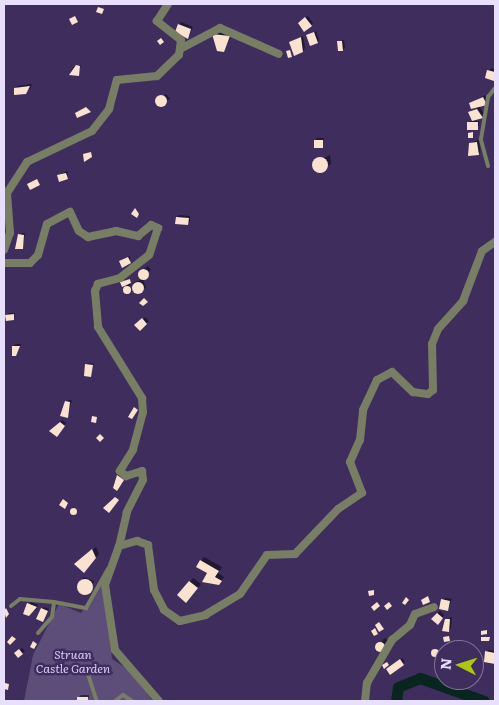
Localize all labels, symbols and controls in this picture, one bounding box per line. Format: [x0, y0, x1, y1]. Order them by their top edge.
north arrow [434, 640, 484, 690]
park label: Struan Castle Garden [36, 648, 110, 676]
text: N [435, 657, 456, 671]

